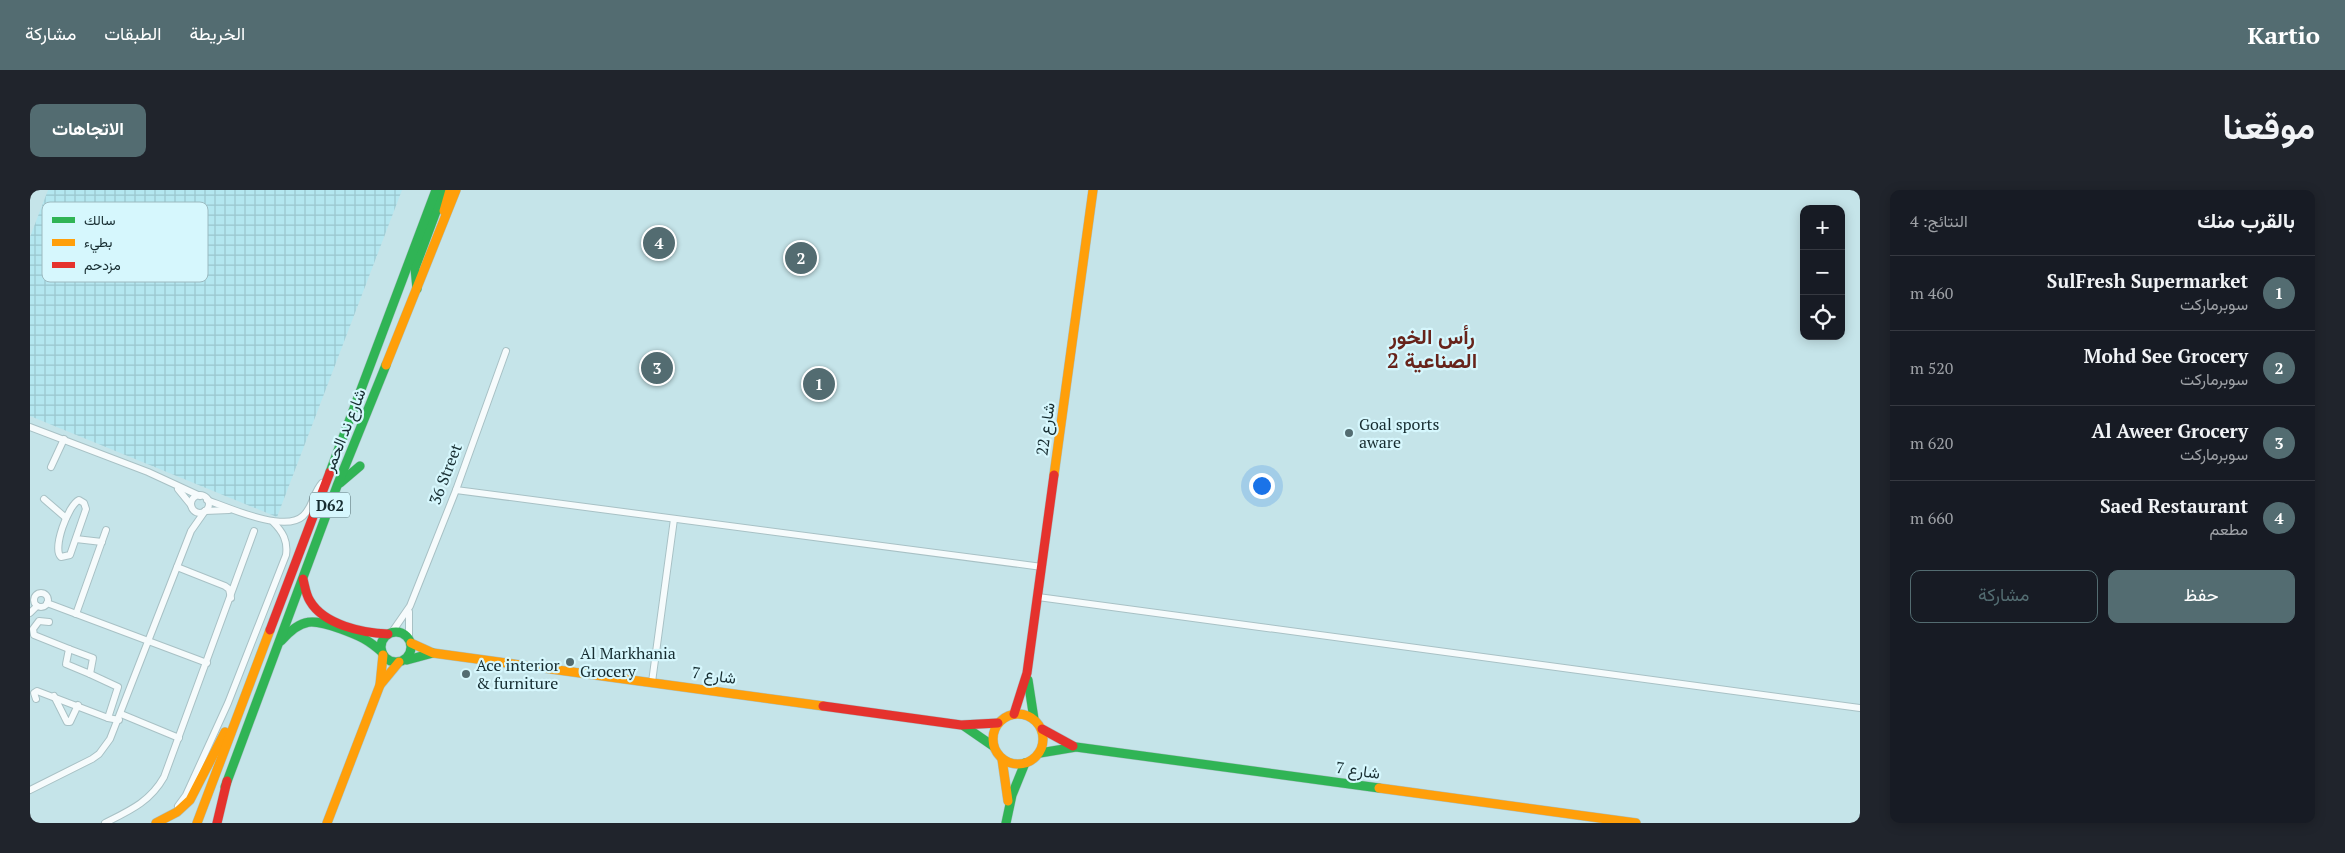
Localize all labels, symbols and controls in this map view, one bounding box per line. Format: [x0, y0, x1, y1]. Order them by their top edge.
text: Kartio [2247, 19, 2320, 51]
text: مشاركة [25, 21, 76, 45]
text: الطبقات [104, 21, 161, 45]
text: الخريطة [189, 21, 245, 45]
text: موقعنا [2222, 103, 2315, 149]
button: الاتجاهات [30, 104, 146, 157]
legend [42, 202, 208, 282]
map controls [1800, 205, 1845, 340]
button: + [1800, 205, 1845, 250]
text: بالقرب منك [2197, 206, 2295, 234]
text: سالك [84, 210, 115, 229]
text: النتائج: 4 [1910, 210, 1968, 232]
pin: 4 [643, 224, 675, 262]
text: بطيء [84, 232, 112, 254]
pin: 2 [785, 239, 817, 277]
button: − [1800, 250, 1845, 295]
text: مزدحم [84, 255, 121, 274]
text: SulFresh Supermarket [2047, 268, 2248, 293]
text: 460 m [1910, 282, 1953, 304]
text: 1 [2274, 282, 2284, 304]
text: سوبرماركت [2180, 293, 2248, 315]
button: locate [1800, 295, 1845, 340]
district label: رأس الخور الصناعية 2 [1387, 322, 1477, 374]
text: Mohd See Grocery [2084, 343, 2248, 368]
pin: 3 [641, 349, 673, 387]
text: 520 m [1910, 357, 1953, 379]
text: 2 [2274, 357, 2284, 379]
pin: 1 [803, 365, 835, 403]
text: سوبرماركت [2180, 368, 2248, 390]
street label: شارع ند الحمر [317, 385, 372, 476]
street label: شارع 22 [1030, 401, 1061, 457]
place label: Goal sports aware [1359, 413, 1440, 453]
text: Al Aweer Grocery [2091, 418, 2248, 443]
marker: Goal sports aware [1343, 427, 1355, 439]
text: 620 m [1910, 432, 1953, 454]
text: 3 [2274, 432, 2284, 454]
street label: 36 Street [423, 440, 467, 508]
text: سوبرماركت [2180, 443, 2248, 465]
your location [1249, 473, 1275, 499]
road number: D62 [310, 492, 350, 518]
text: Saed Restaurant [2100, 493, 2248, 518]
text: 660 m [1910, 507, 1953, 529]
text: 4 [2274, 507, 2284, 529]
text: مطعم [2209, 518, 2248, 540]
button: مشاركة [1910, 570, 2098, 623]
button: حفظ [2108, 570, 2295, 623]
place label: Al Markhania Grocery [580, 642, 676, 682]
place label: Ace interior & furniture [476, 654, 561, 694]
marker: Al Markhania Grocery [564, 656, 576, 668]
street label: شارع 7 [690, 661, 738, 690]
marker: Ace interior & furniture [460, 668, 472, 680]
street label: شارع 7 [1334, 756, 1382, 785]

